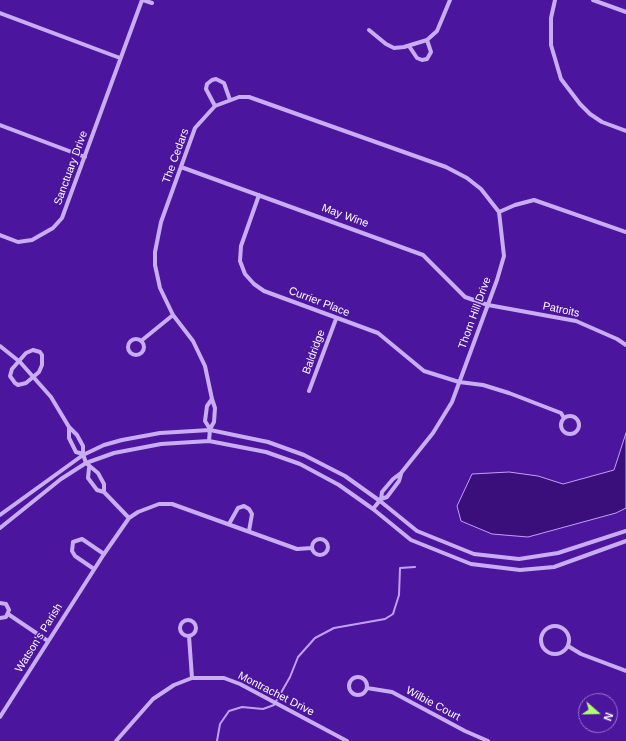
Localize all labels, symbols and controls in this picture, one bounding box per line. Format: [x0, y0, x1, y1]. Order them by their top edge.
street label: The Cedars [160, 127, 192, 185]
street label: Sanctuary Drive [51, 129, 91, 207]
street label: May Wine [320, 201, 370, 231]
street label: Thorn Hill Drive [456, 275, 494, 351]
street label: Currier Place [287, 284, 351, 320]
street label: Patroits [541, 300, 581, 320]
street label: Baldridge [300, 328, 328, 376]
street label: Watson's Parish [13, 601, 65, 675]
street label: Montrachet Drive [236, 669, 316, 719]
street label: Wilbie Court [403, 684, 463, 724]
north arrow [578, 693, 618, 733]
text: N [601, 711, 615, 723]

